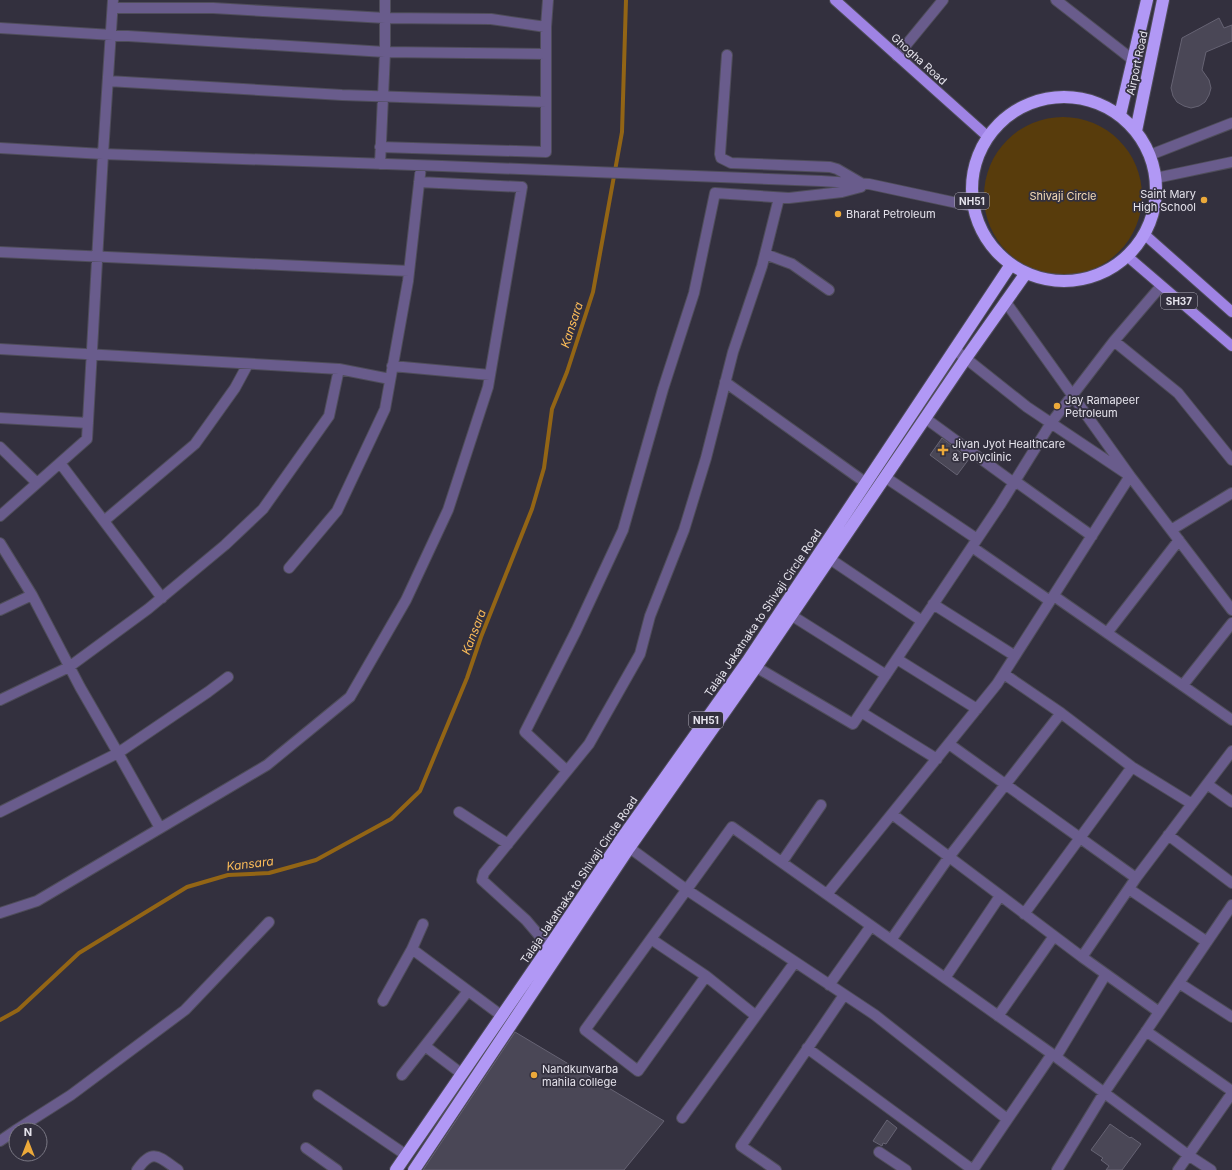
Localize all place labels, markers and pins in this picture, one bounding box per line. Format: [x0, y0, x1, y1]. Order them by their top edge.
place label: Saint Mary High School [1133, 187, 1196, 214]
marker: Saint Mary High School [1199, 195, 1209, 205]
place label: Bharat Petroleum [846, 207, 936, 221]
marker: Bharat Petroleum [833, 209, 843, 219]
place label: Jay Ramapeer Petroleum [1065, 393, 1139, 420]
marker: Jay Ramapeer Petroleum [1052, 401, 1062, 411]
place label: Jivan Jyot Healthcare & Polyclinic [952, 437, 1065, 464]
marker: Jivan Jyot Healthcare & Polyclinic [937, 444, 949, 456]
place label: Nandkunvarba mahila college [542, 1062, 618, 1089]
marker: Nandkunvarba mahila college [529, 1070, 539, 1080]

